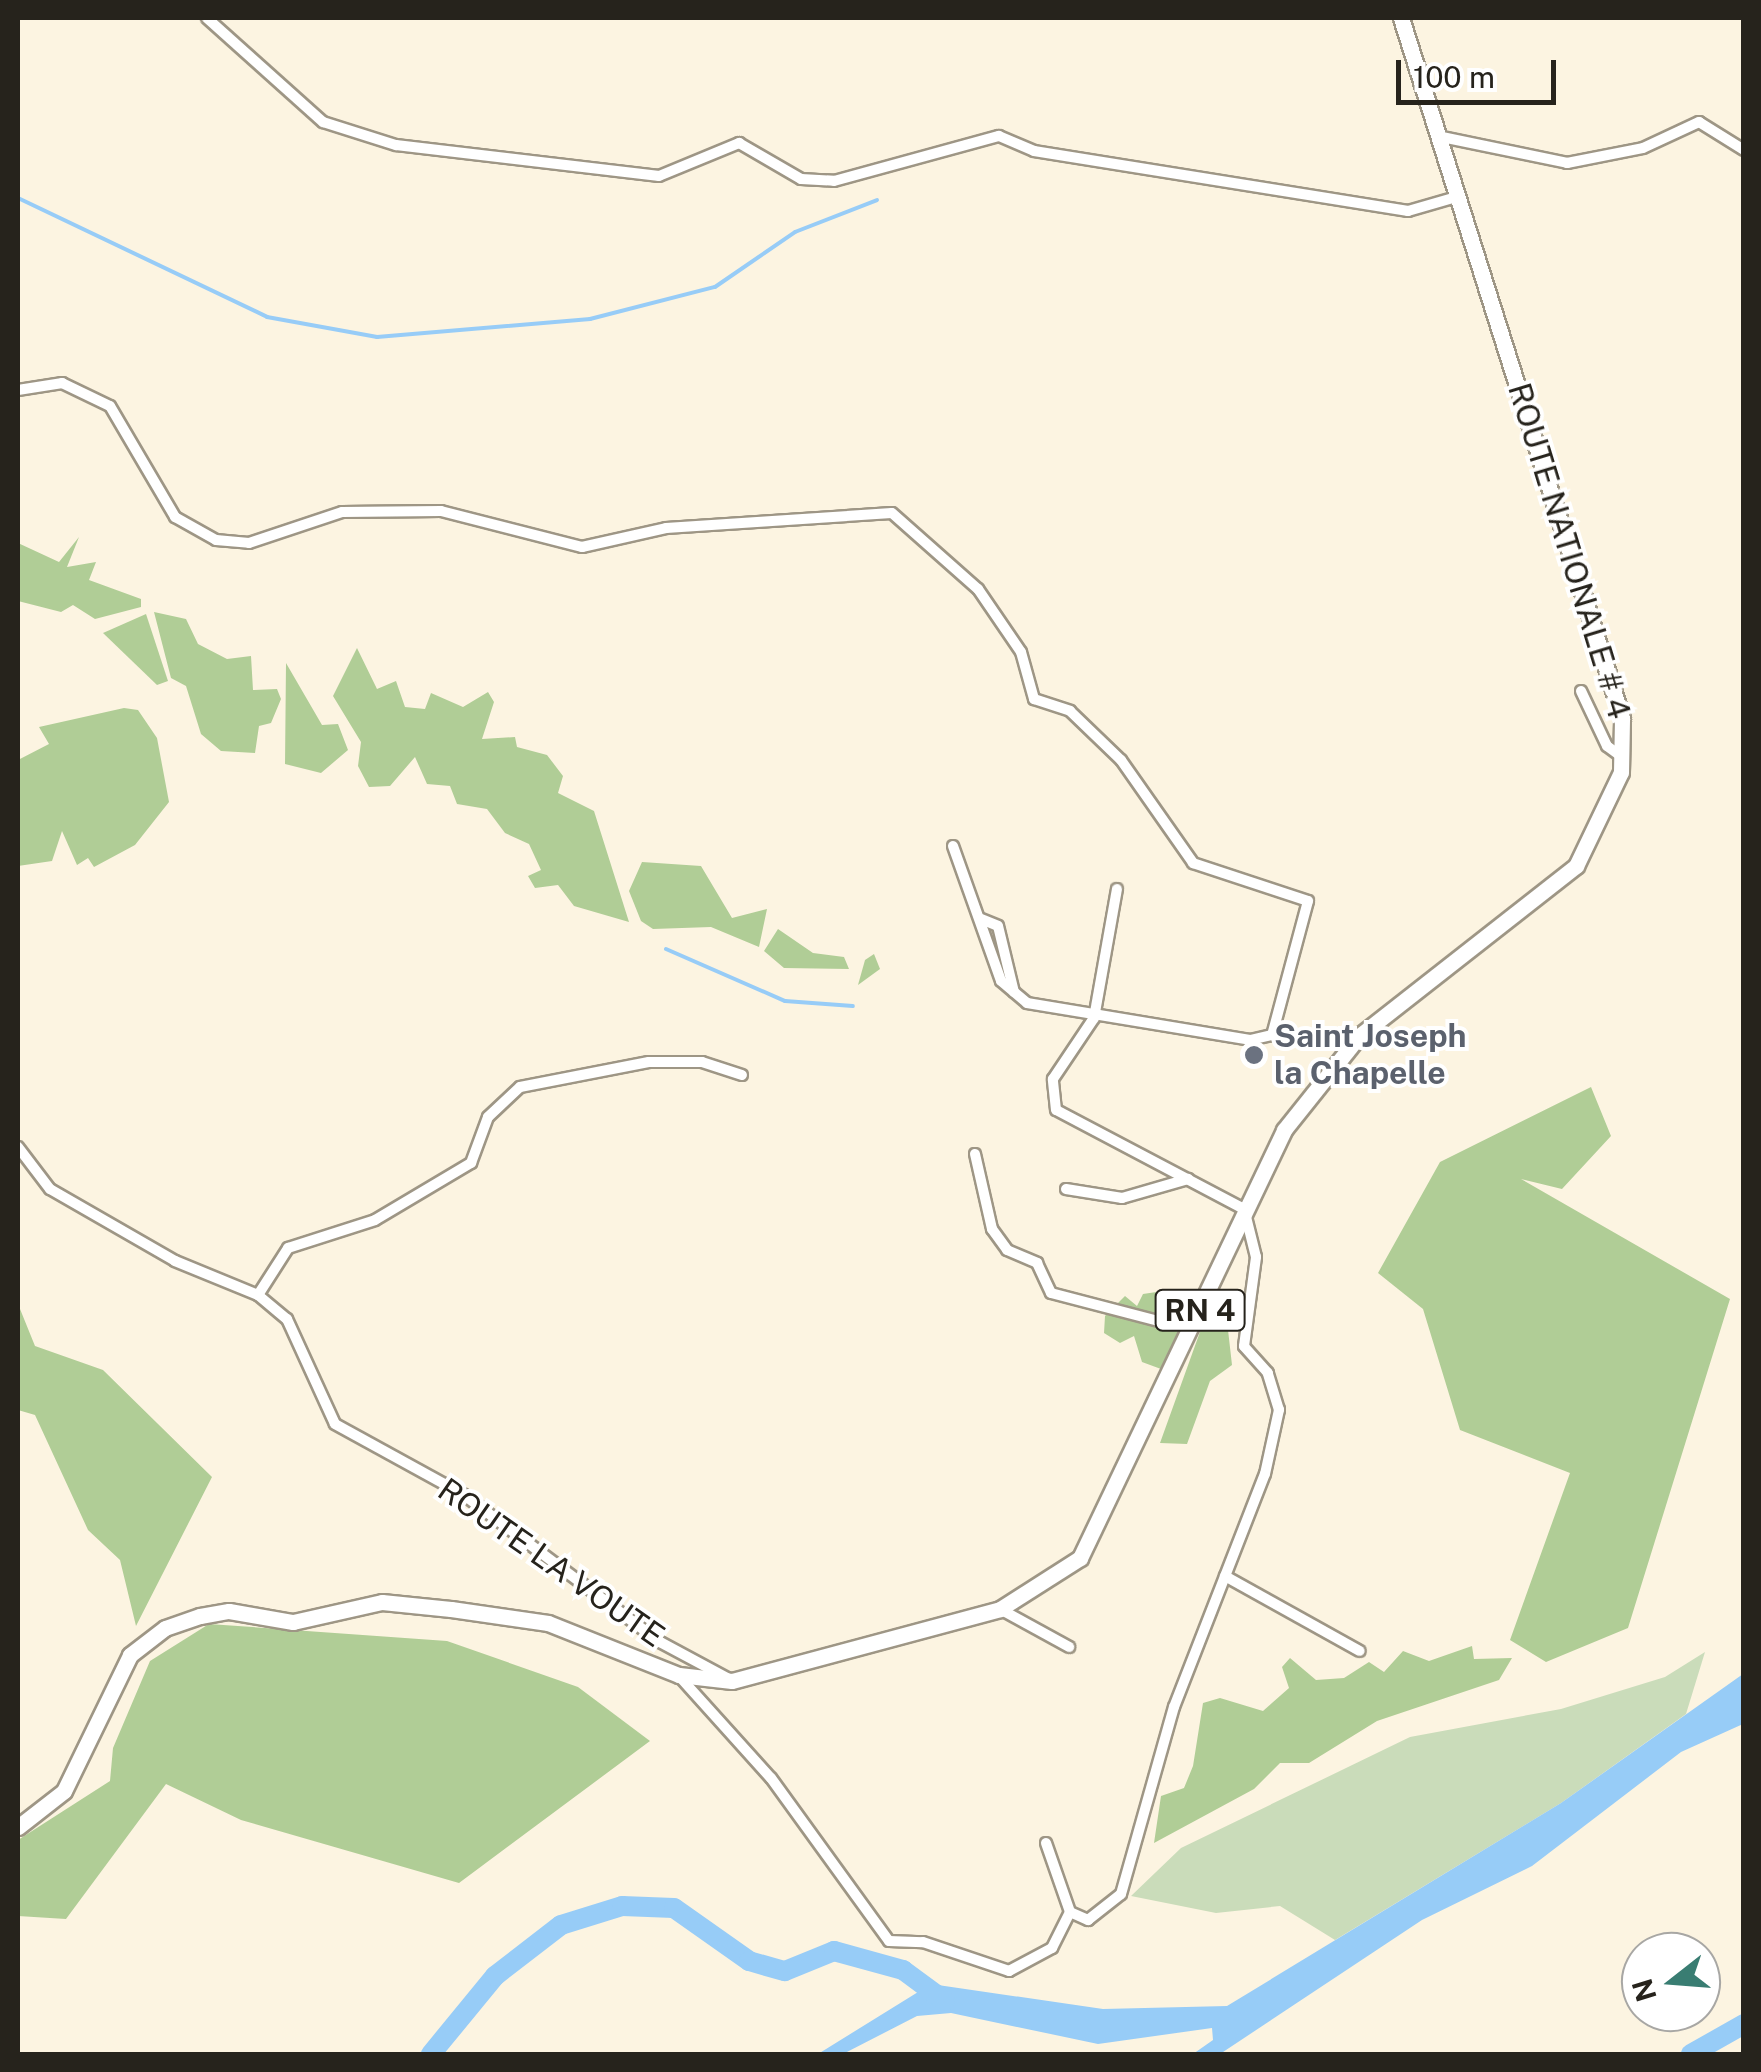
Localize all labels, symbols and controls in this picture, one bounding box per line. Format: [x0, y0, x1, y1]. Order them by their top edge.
scale bar [1401, 40, 1561, 102]
text: 100 m [1413, 59, 1495, 95]
street label: ROUTE NATIONALE # 4 [1500, 378, 1638, 724]
place label: Saint Joseph la Chapelle [1274, 1018, 1467, 1093]
marker: Saint Joseph la Chapelle [1243, 1044, 1265, 1066]
road number: RN 4 [1152, 1285, 1248, 1335]
street label: ROUTE LA VOUTE [430, 1470, 672, 1656]
north arrow [1621, 1932, 1721, 2032]
text: N [1625, 1975, 1663, 2006]

